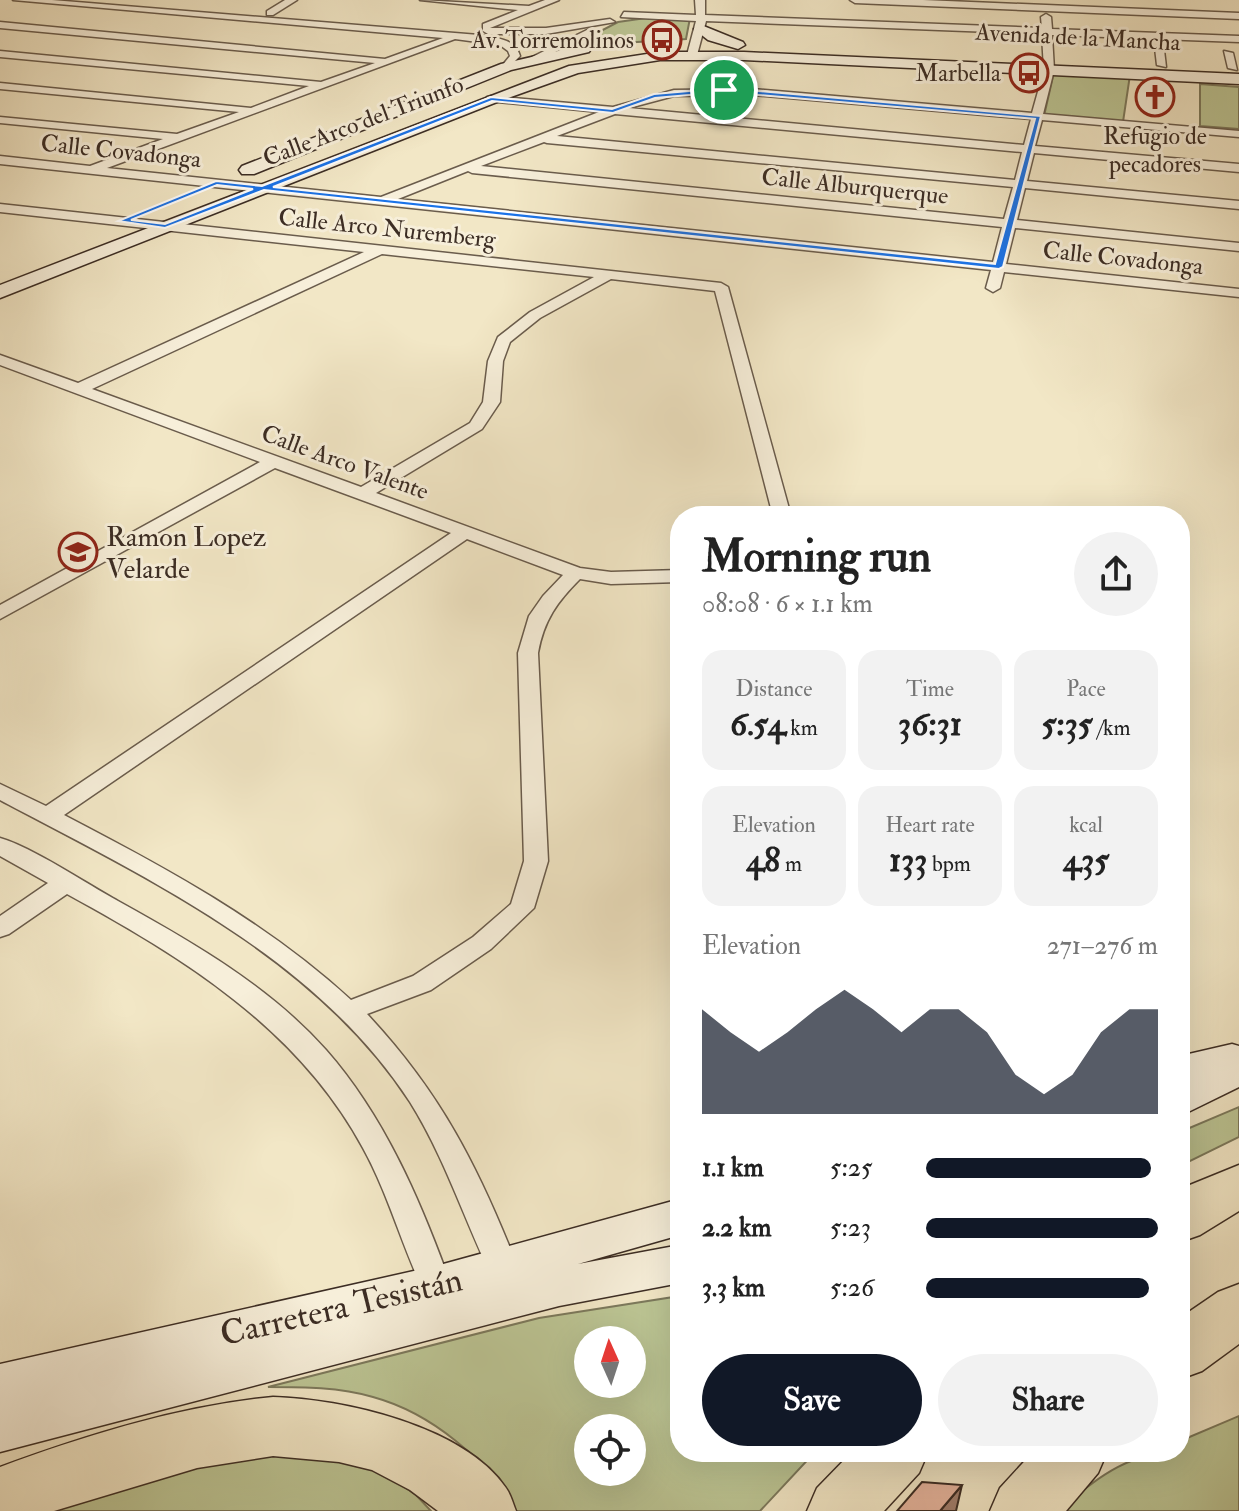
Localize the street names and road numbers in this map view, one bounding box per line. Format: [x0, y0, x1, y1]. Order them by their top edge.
street label: Avenida de la Mancha [974, 17, 1183, 58]
street label: Calle Arco del Triunfo [258, 69, 468, 174]
street label: Calle Covadonga [39, 128, 204, 175]
street label: Calle Alburquerque [760, 161, 950, 212]
street label: Calle Arco Nuremberg [277, 202, 498, 255]
street label: Calle Covadonga [1041, 235, 1206, 282]
street label: Calle Arco Valente [257, 418, 433, 507]
street label: Carretera Tesistán [216, 1259, 467, 1356]

